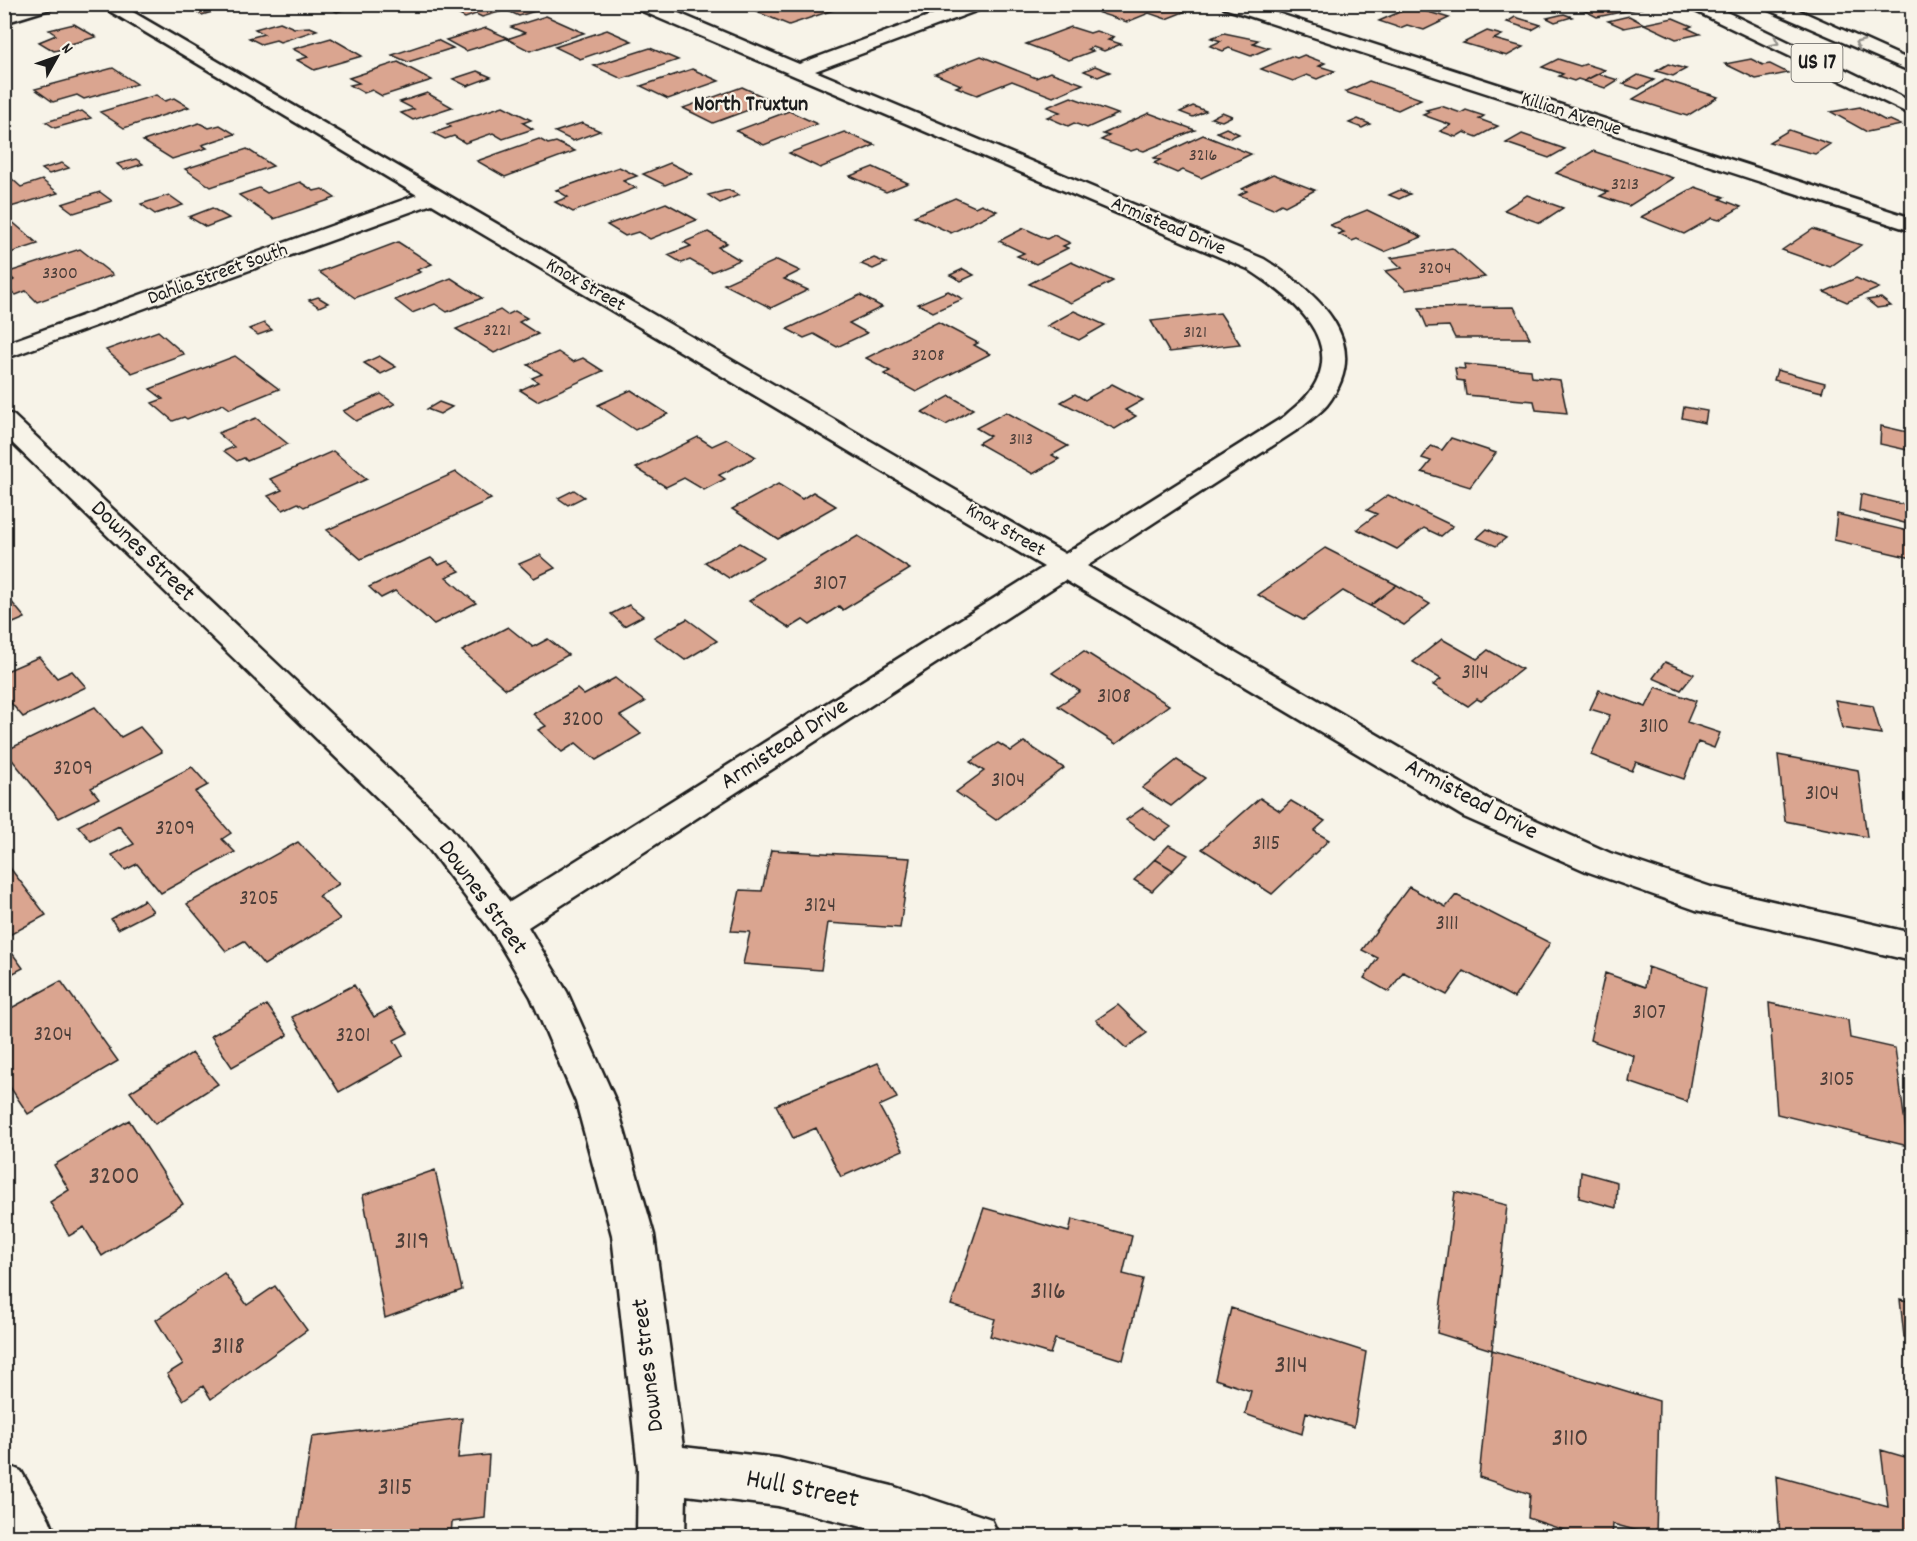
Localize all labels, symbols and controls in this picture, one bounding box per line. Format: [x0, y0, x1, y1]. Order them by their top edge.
north arrow [27, 27, 87, 87]
one-way arrow [1768, 35, 1779, 46]
text: N [55, 39, 78, 59]
one-way arrow [1854, 39, 1865, 51]
road number: US 17 [1792, 44, 1842, 82]
street label: Killian Avenue [1517, 86, 1625, 144]
district label: North Truxtun [694, 90, 808, 121]
house number: 3216 [1189, 144, 1217, 169]
house number: 3213 [1611, 173, 1639, 198]
street label: Armistead Drive [1106, 190, 1230, 264]
street label: Dahlia Street South [144, 237, 292, 313]
street label: Knox Street [540, 252, 630, 320]
house number: 3204 [1418, 257, 1452, 282]
house number: 3300 [42, 262, 78, 287]
house number: 3221 [483, 319, 511, 344]
house number: 3121 [1183, 321, 1207, 346]
house number: 3208 [912, 344, 944, 369]
house number: 3113 [1009, 428, 1033, 453]
street label: Downes Street [82, 493, 202, 611]
street label: Knox Street [960, 497, 1050, 565]
house number: 3107 [813, 570, 847, 600]
house number: 3114 [1461, 659, 1489, 689]
house number: 3108 [1097, 683, 1131, 713]
street label: Armistead Drive [714, 691, 856, 799]
house number: 3200 [562, 706, 604, 736]
house number: 3110 [1639, 713, 1669, 743]
street label: Armistead Drive [1398, 751, 1544, 849]
house number: 3209 [53, 755, 93, 785]
house number: 3104 [991, 767, 1025, 797]
house number: 3104 [1805, 780, 1839, 810]
house number: 3209 [155, 815, 195, 845]
house number: 3115 [1252, 830, 1280, 860]
street label: Downes Street [429, 834, 535, 962]
house number: 3205 [239, 885, 279, 915]
house number: 3124 [804, 892, 836, 922]
house number: 3111 [1435, 910, 1459, 940]
house number: 3107 [1632, 999, 1666, 1029]
house number: 3204 [34, 1021, 72, 1051]
house number: 3201 [336, 1022, 370, 1052]
house number: 3105 [1819, 1066, 1855, 1096]
house number: 3200 [88, 1159, 140, 1196]
house number: 3119 [395, 1224, 429, 1261]
house number: 3116 [1030, 1274, 1066, 1311]
street label: Downes Street [624, 1296, 674, 1434]
house number: 3118 [211, 1329, 245, 1366]
house number: 3114 [1274, 1348, 1308, 1385]
house number: 3110 [1551, 1421, 1589, 1458]
street label: Hull Street [742, 1460, 862, 1522]
house number: 3115 [378, 1470, 412, 1507]

